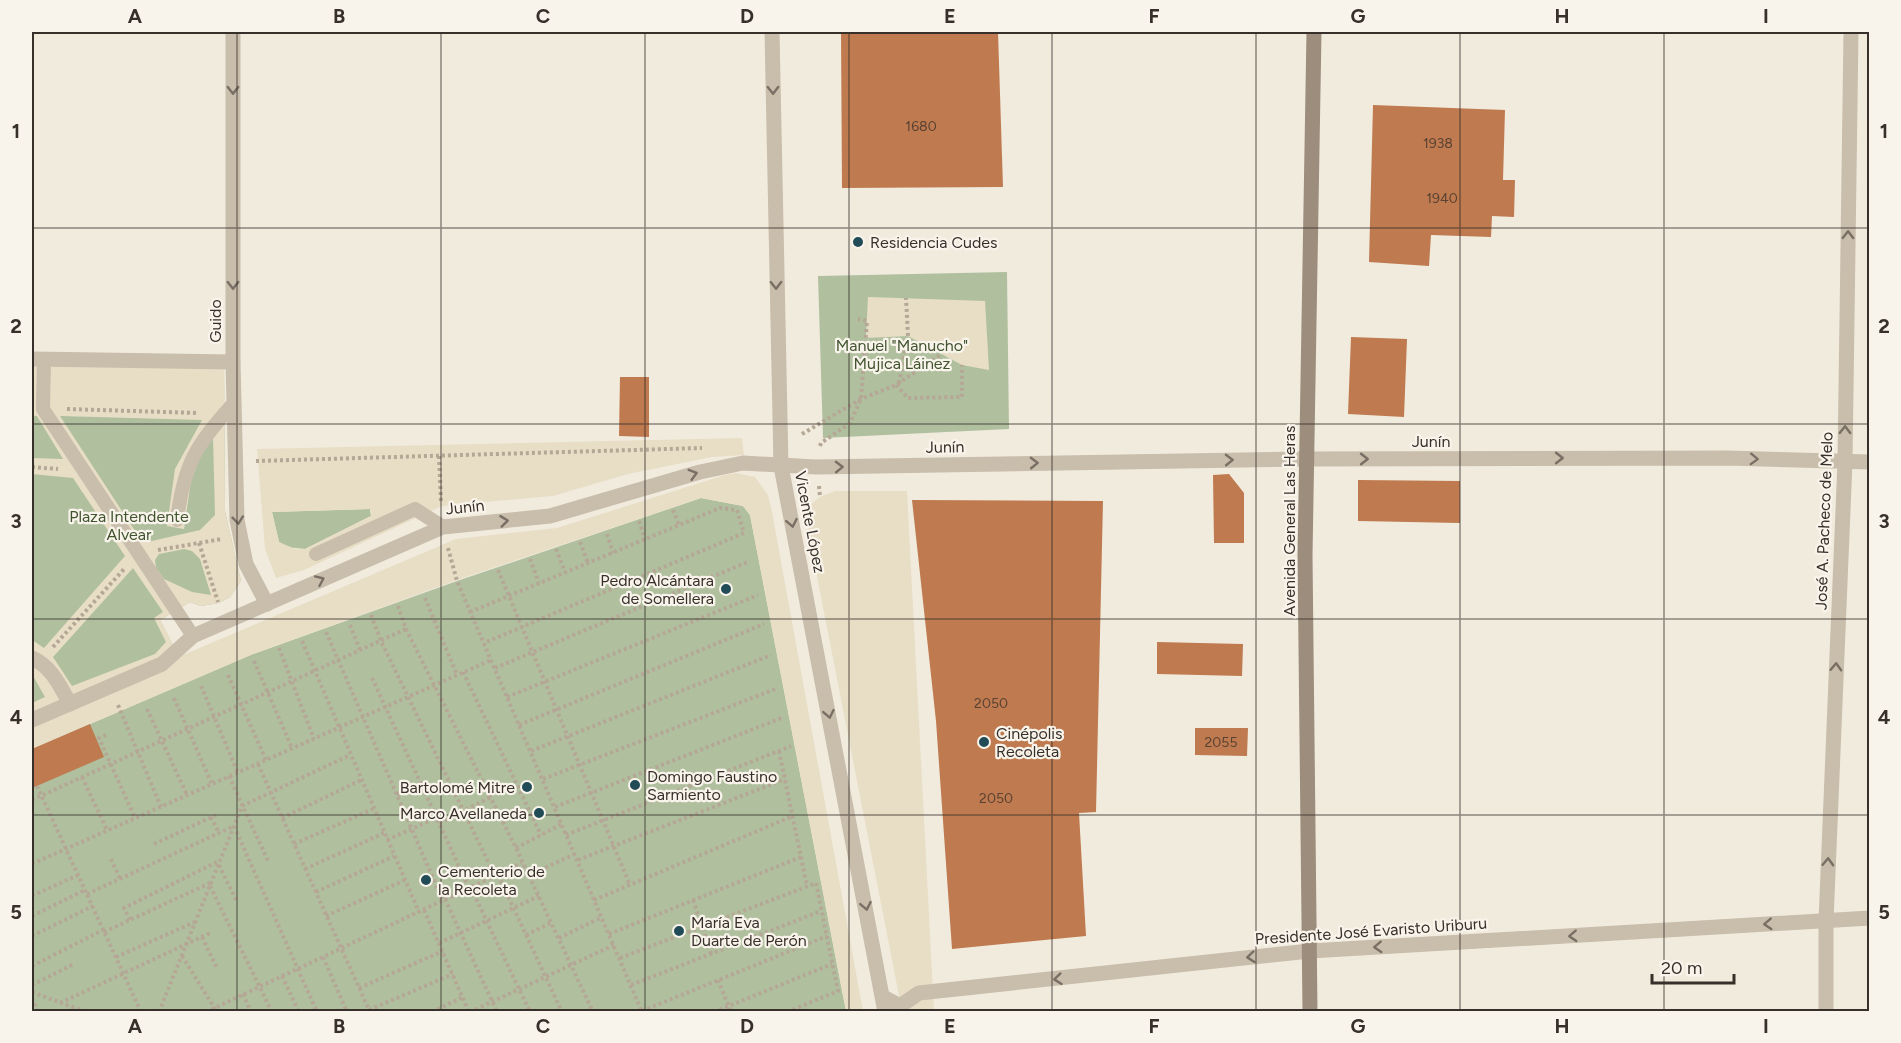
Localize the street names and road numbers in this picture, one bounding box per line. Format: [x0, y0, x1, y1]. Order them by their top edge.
street label: Guido [206, 299, 225, 343]
street label: Avenida General Las Heras [1280, 426, 1299, 616]
street label: Junín [1412, 432, 1450, 451]
street label: José A. Pacheco de Melo [1811, 432, 1837, 610]
street label: Junín [925, 437, 965, 457]
street label: Vicente López [791, 469, 829, 575]
street label: Junín [445, 496, 485, 518]
street label: Presidente José Evaristo Uriburu [1254, 913, 1488, 949]

